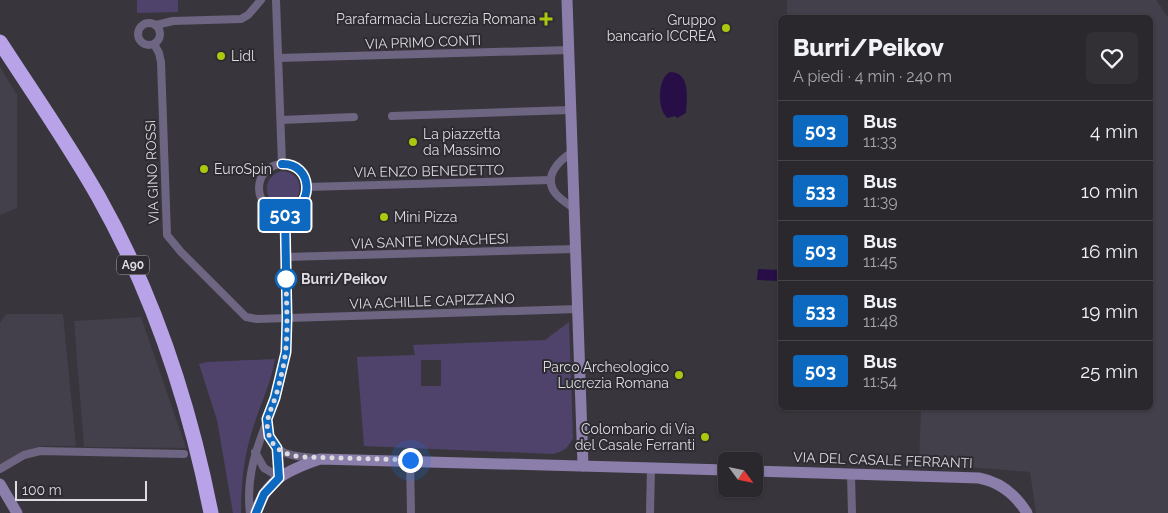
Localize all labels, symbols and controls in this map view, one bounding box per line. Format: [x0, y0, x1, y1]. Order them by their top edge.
place label: Parafarmacia Lucrezia Romana [336, 11, 536, 27]
place label: Gruppo bancario ICCREA [607, 12, 717, 44]
marker: Parafarmacia Lucrezia Romana [540, 13, 552, 25]
marker: Gruppo bancario ICCREA [720, 22, 732, 34]
street label: VIA PRIMO CONTI [365, 32, 481, 52]
button: heart [1086, 32, 1138, 84]
text: Burri/Peikov [793, 33, 944, 62]
place label: Lidl [231, 48, 255, 64]
marker: Lidl [215, 50, 227, 62]
text: A piedi · 4 min · 240 m [793, 67, 952, 86]
text: Bus [863, 110, 897, 132]
street label: VIA GINO ROSSI [142, 120, 162, 224]
text: 503 [805, 120, 836, 141]
text: 4 min [1090, 120, 1138, 142]
place label: La piazzetta da Massimo [423, 126, 501, 158]
text: 11:33 [863, 132, 897, 151]
marker: La piazzetta da Massimo [407, 136, 419, 148]
place label: EuroSpin [214, 161, 272, 177]
street label: VIA ENZO BENEDETTO [354, 162, 504, 180]
marker: EuroSpin [198, 163, 210, 175]
text: Bus [863, 170, 897, 192]
text: 533 [805, 180, 836, 201]
text: 10 min [1081, 180, 1138, 202]
text: 11:39 [863, 192, 898, 211]
line badge: 503 [256, 199, 314, 231]
text: 503 [269, 204, 301, 225]
place label: Mini Pizza [394, 209, 457, 225]
marker: Mini Pizza [378, 211, 390, 223]
street label: VIA SANTE MONACHESI [351, 230, 509, 252]
text: Bus [863, 230, 897, 252]
text: 503 [805, 240, 836, 261]
text: 16 min [1081, 240, 1138, 262]
text: 11:45 [863, 252, 897, 271]
road number: A90 [117, 256, 149, 274]
marker: Burri/Peikov [275, 268, 297, 290]
place label: Burri/Peikov [301, 271, 388, 287]
street label: VIA ACHILLE CAPIZZANO [349, 290, 515, 312]
text: Bus [863, 290, 897, 312]
text: 533 [805, 300, 836, 321]
text: 19 min [1081, 300, 1138, 322]
text: 11:48 [863, 312, 898, 331]
text: Bus [863, 350, 897, 372]
place label: Parco Archeologico Lucrezia Romana [543, 359, 669, 391]
text: 503 [805, 360, 836, 381]
text: 25 min [1080, 360, 1138, 382]
marker: Parco Archeologico Lucrezia Romana [673, 369, 685, 381]
text: 11:54 [863, 372, 897, 391]
place label: Colombario di Via del Casale Ferranti [575, 421, 695, 453]
marker: Colombario di Via del Casale Ferranti [699, 431, 711, 443]
your location [398, 448, 423, 473]
street label: VIA DEL CASALE FERRANTI [793, 449, 973, 471]
north arrow [718, 452, 762, 498]
map controls [718, 452, 763, 497]
scale bar [15, 478, 148, 501]
text: 100 m [22, 482, 62, 498]

